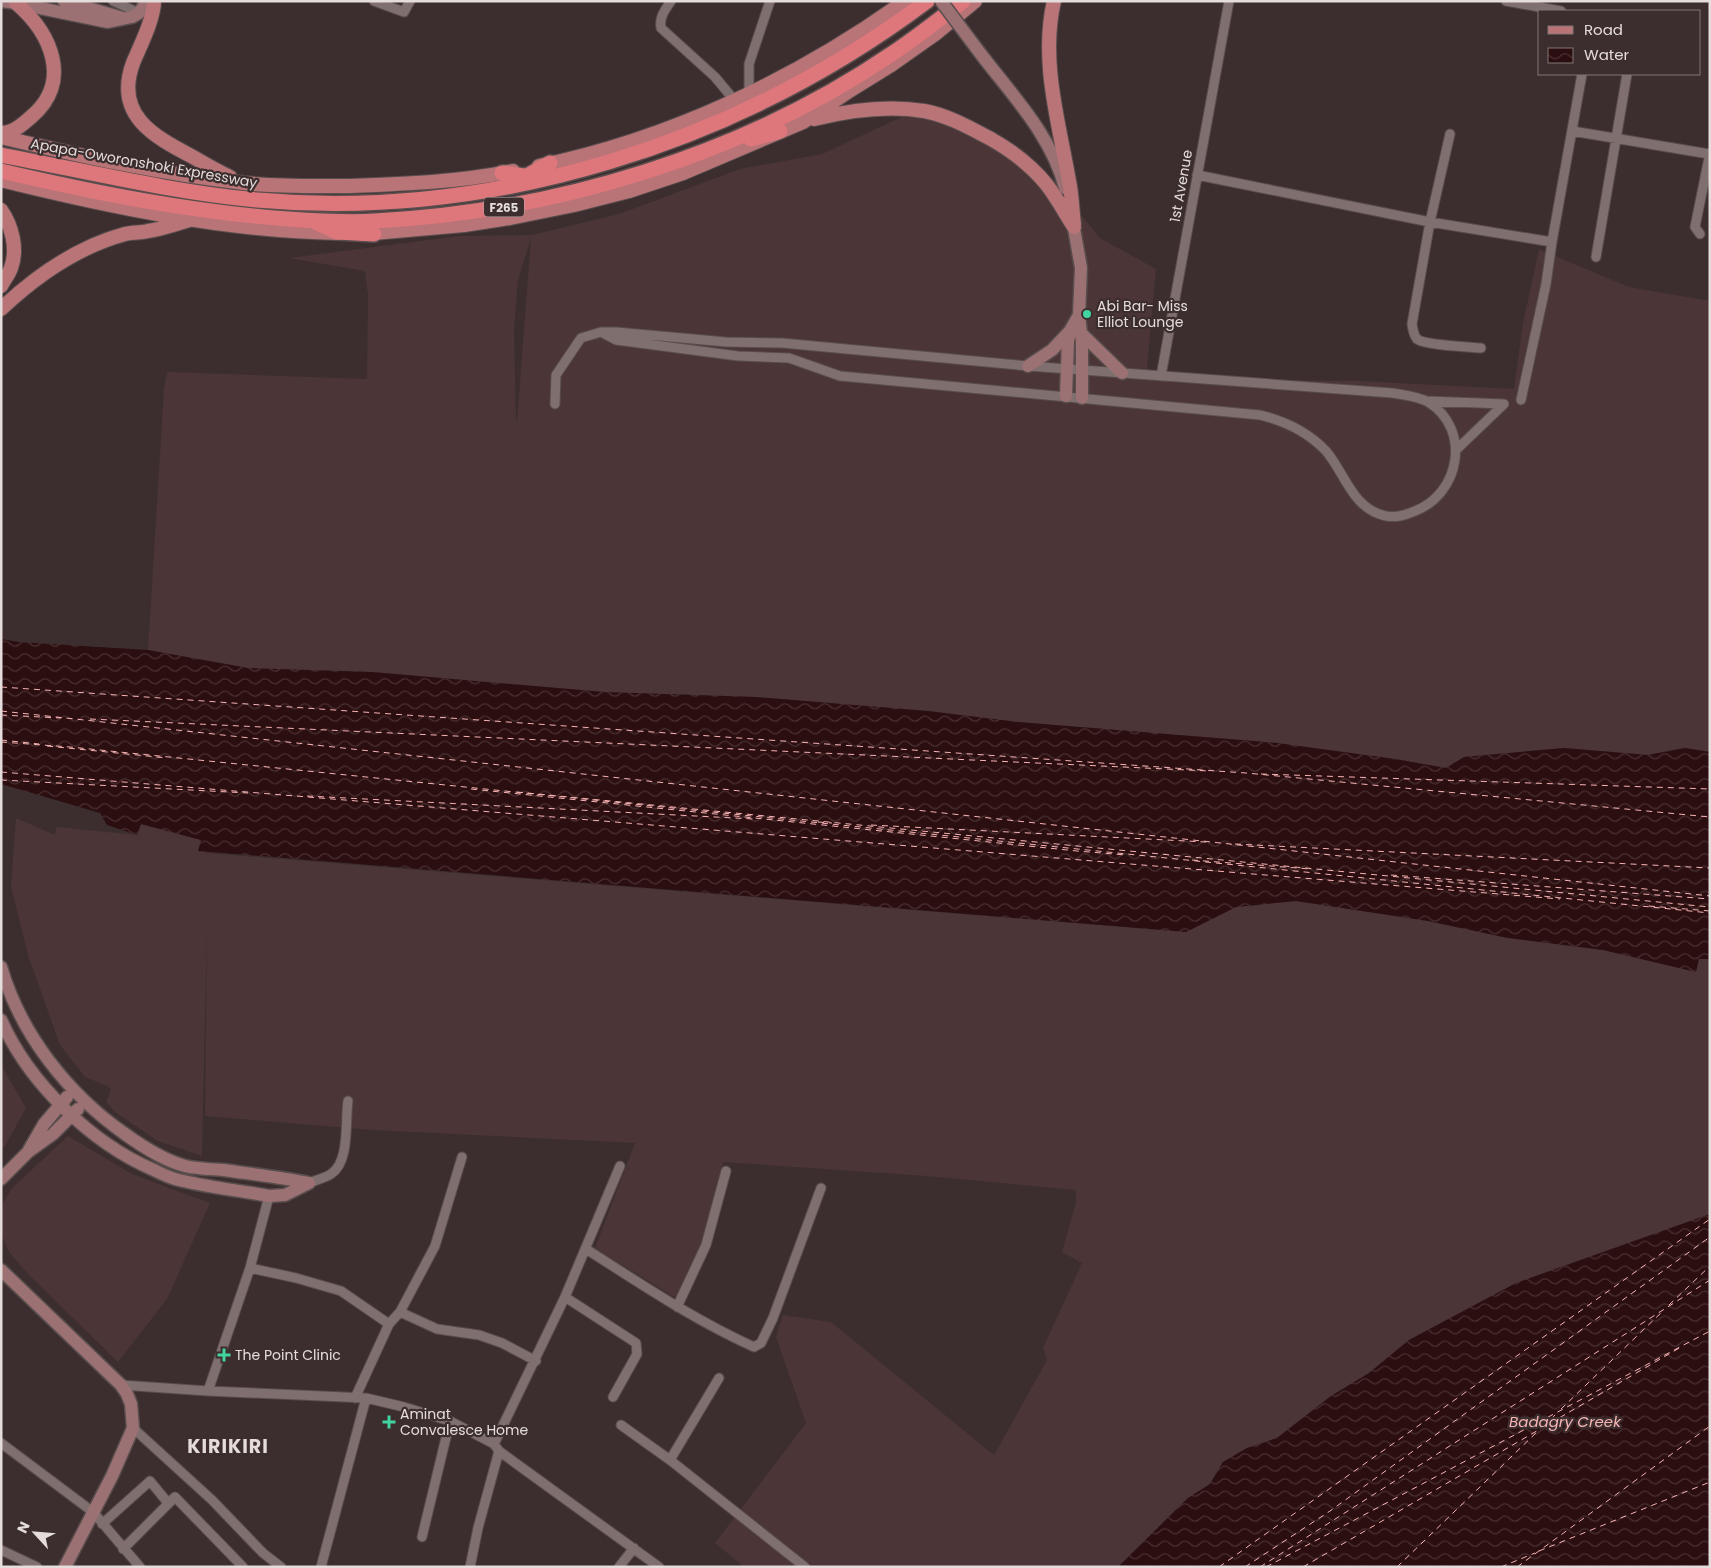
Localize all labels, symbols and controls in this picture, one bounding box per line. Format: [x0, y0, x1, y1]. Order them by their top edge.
legend [1538, 10, 1701, 75]
text: Road [1584, 19, 1623, 40]
text: Water [1584, 44, 1630, 65]
street label: Apapa-Oworonshoki Expressway [29, 133, 259, 193]
street label: 1st Avenue [1165, 148, 1197, 224]
road number: F265 [484, 198, 524, 216]
place label: Abi Bar- Miss Elliot Lounge [1097, 296, 1188, 332]
marker: Abi Bar- Miss Elliot Lounge [1081, 308, 1093, 320]
place label: The Point Clinic [235, 1345, 341, 1365]
marker: The Point Clinic [217, 1348, 231, 1362]
place label: Aminat Convalesce Home [400, 1404, 528, 1440]
water label: Badagry Creek [1509, 1411, 1622, 1432]
marker: Aminat Convalesce Home [382, 1415, 396, 1429]
district label: KIRIKIRI [187, 1433, 269, 1460]
north arrow [10, 1508, 60, 1558]
text: N [12, 1518, 35, 1536]

